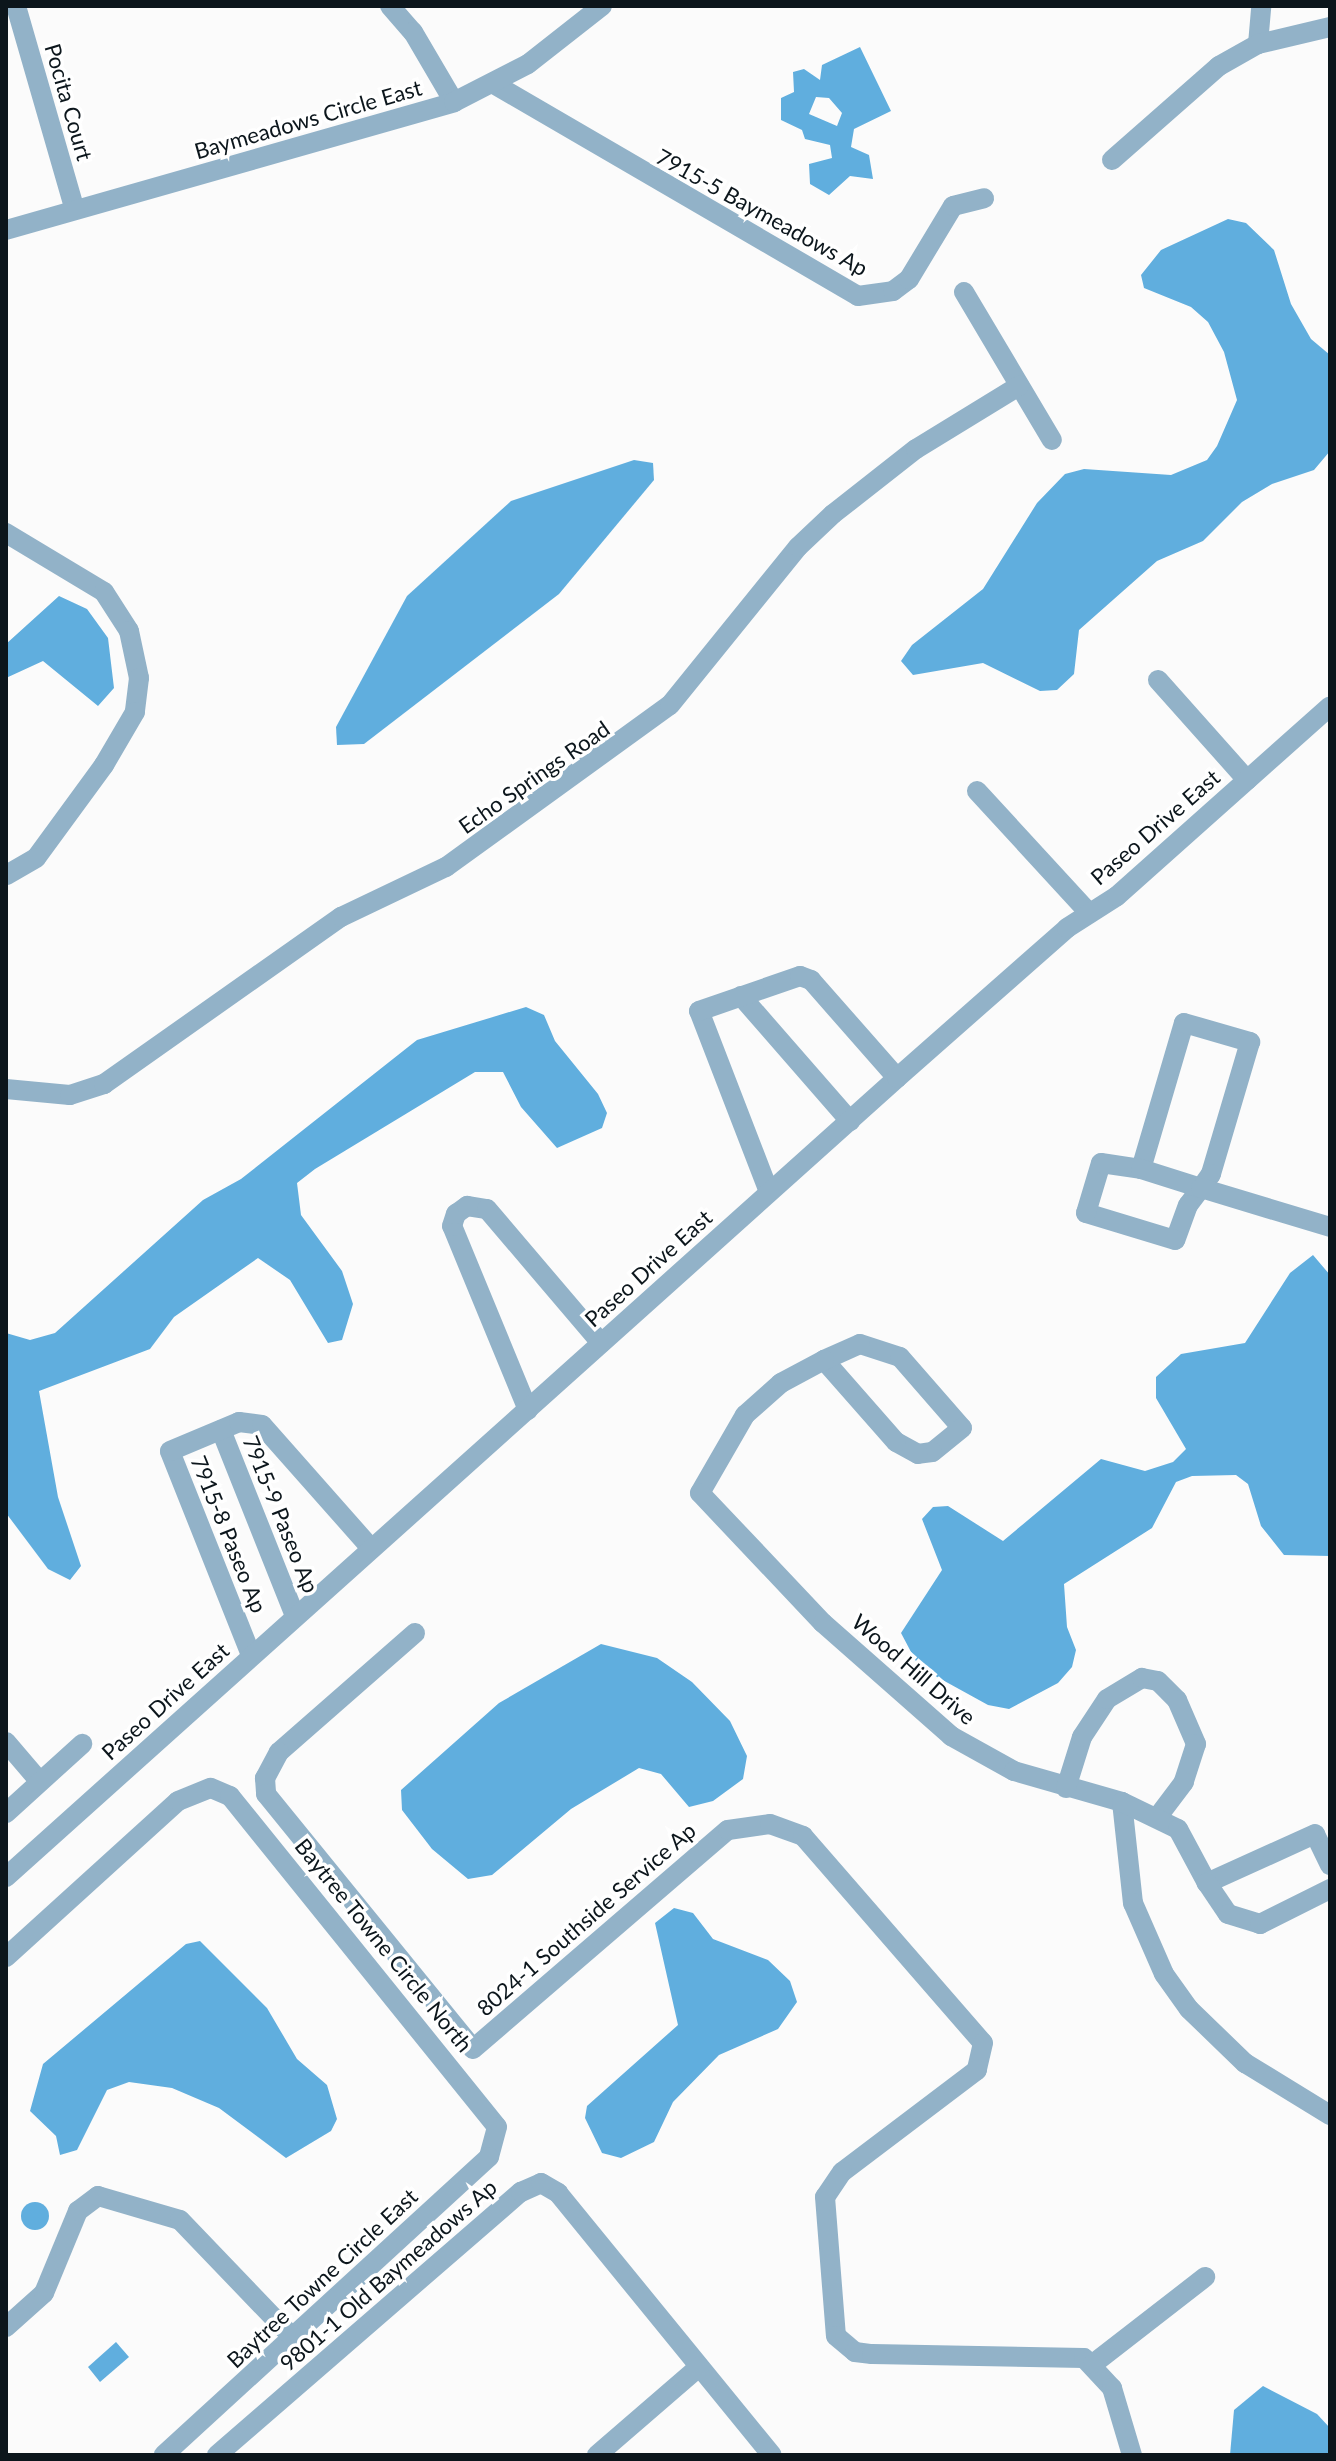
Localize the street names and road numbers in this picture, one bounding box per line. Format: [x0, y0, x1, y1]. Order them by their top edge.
street label: Pocita Court [40, 40, 98, 164]
street label: Baymeadows Circle East [191, 74, 425, 164]
street label: 7915-5 Baymeadows Ap [651, 143, 873, 281]
street label: Echo Springs Road [454, 715, 614, 839]
street label: Paseo Drive East [1085, 764, 1225, 890]
street label: Paseo Drive East [579, 1204, 717, 1332]
street label: 7915-9 Paseo Ap [237, 1431, 325, 1597]
street label: 7915-8 Paseo Ap [185, 1451, 273, 1617]
street label: Wood Hill Drive [847, 1608, 981, 1730]
street label: Paseo Drive East [96, 1637, 234, 1765]
street label: 8024-1 Southside Service Ap [471, 1817, 701, 2021]
street label: Baytree Towne Circle North [290, 1833, 478, 2057]
street label: 9801-1 Old Baymeadows Ap [274, 2174, 502, 2376]
street label: Baytree Towne Circle East [221, 2183, 423, 2373]

